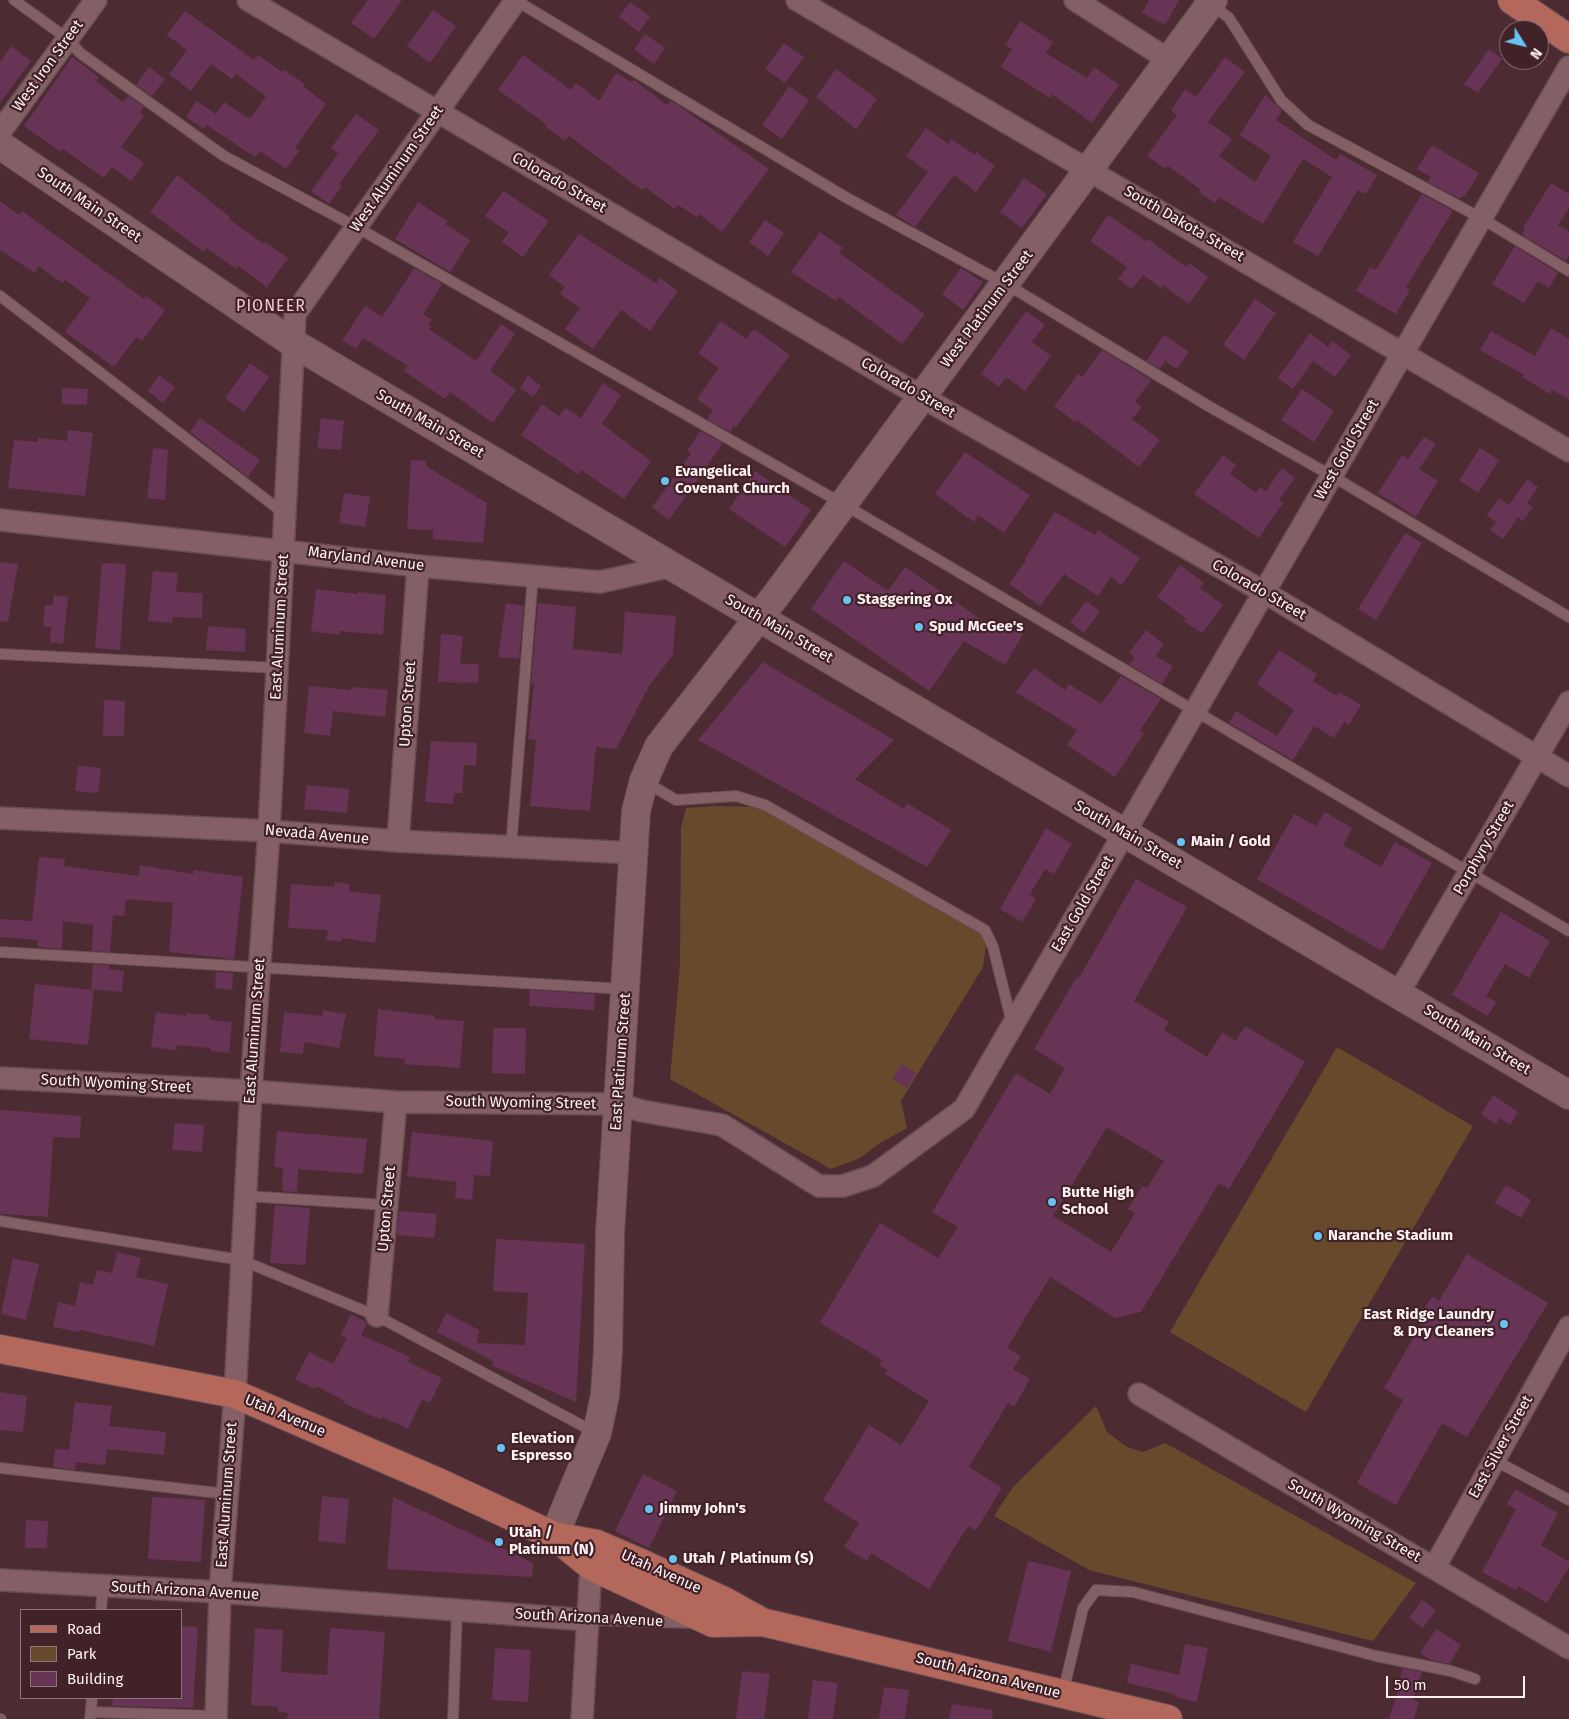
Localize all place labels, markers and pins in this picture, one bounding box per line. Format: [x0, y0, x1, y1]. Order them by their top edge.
place label: Evangelical Covenant Church [675, 463, 790, 498]
marker: Evangelical Covenant Church [659, 475, 671, 487]
place label: Staggering Ox [857, 591, 952, 609]
marker: Staggering Ox [841, 594, 853, 606]
place label: Spud McGee's [929, 618, 1023, 636]
marker: Spud McGee's [913, 621, 925, 633]
place label: Main / Gold [1191, 833, 1271, 851]
marker: Main / Gold [1175, 836, 1187, 848]
place label: Butte High School [1062, 1184, 1134, 1219]
marker: Butte High School [1046, 1196, 1058, 1208]
place label: Naranche Stadium [1328, 1227, 1453, 1245]
marker: Naranche Stadium [1312, 1230, 1324, 1242]
place label: East Ridge Laundry & Dry Cleaners [1364, 1306, 1494, 1341]
marker: East Ridge Laundry & Dry Cleaners [1498, 1318, 1510, 1330]
place label: Elevation Espresso [511, 1430, 574, 1465]
marker: Elevation Espresso [495, 1442, 507, 1454]
place label: Jimmy John's [659, 1500, 746, 1518]
marker: Jimmy John's [643, 1503, 655, 1515]
place label: Utah / Platinum (N) [509, 1524, 594, 1559]
marker: Utah / Platinum (N) [493, 1536, 505, 1548]
place label: Utah / Platinum (S) [683, 1550, 813, 1568]
marker: Utah / Platinum (S) [667, 1553, 679, 1565]

